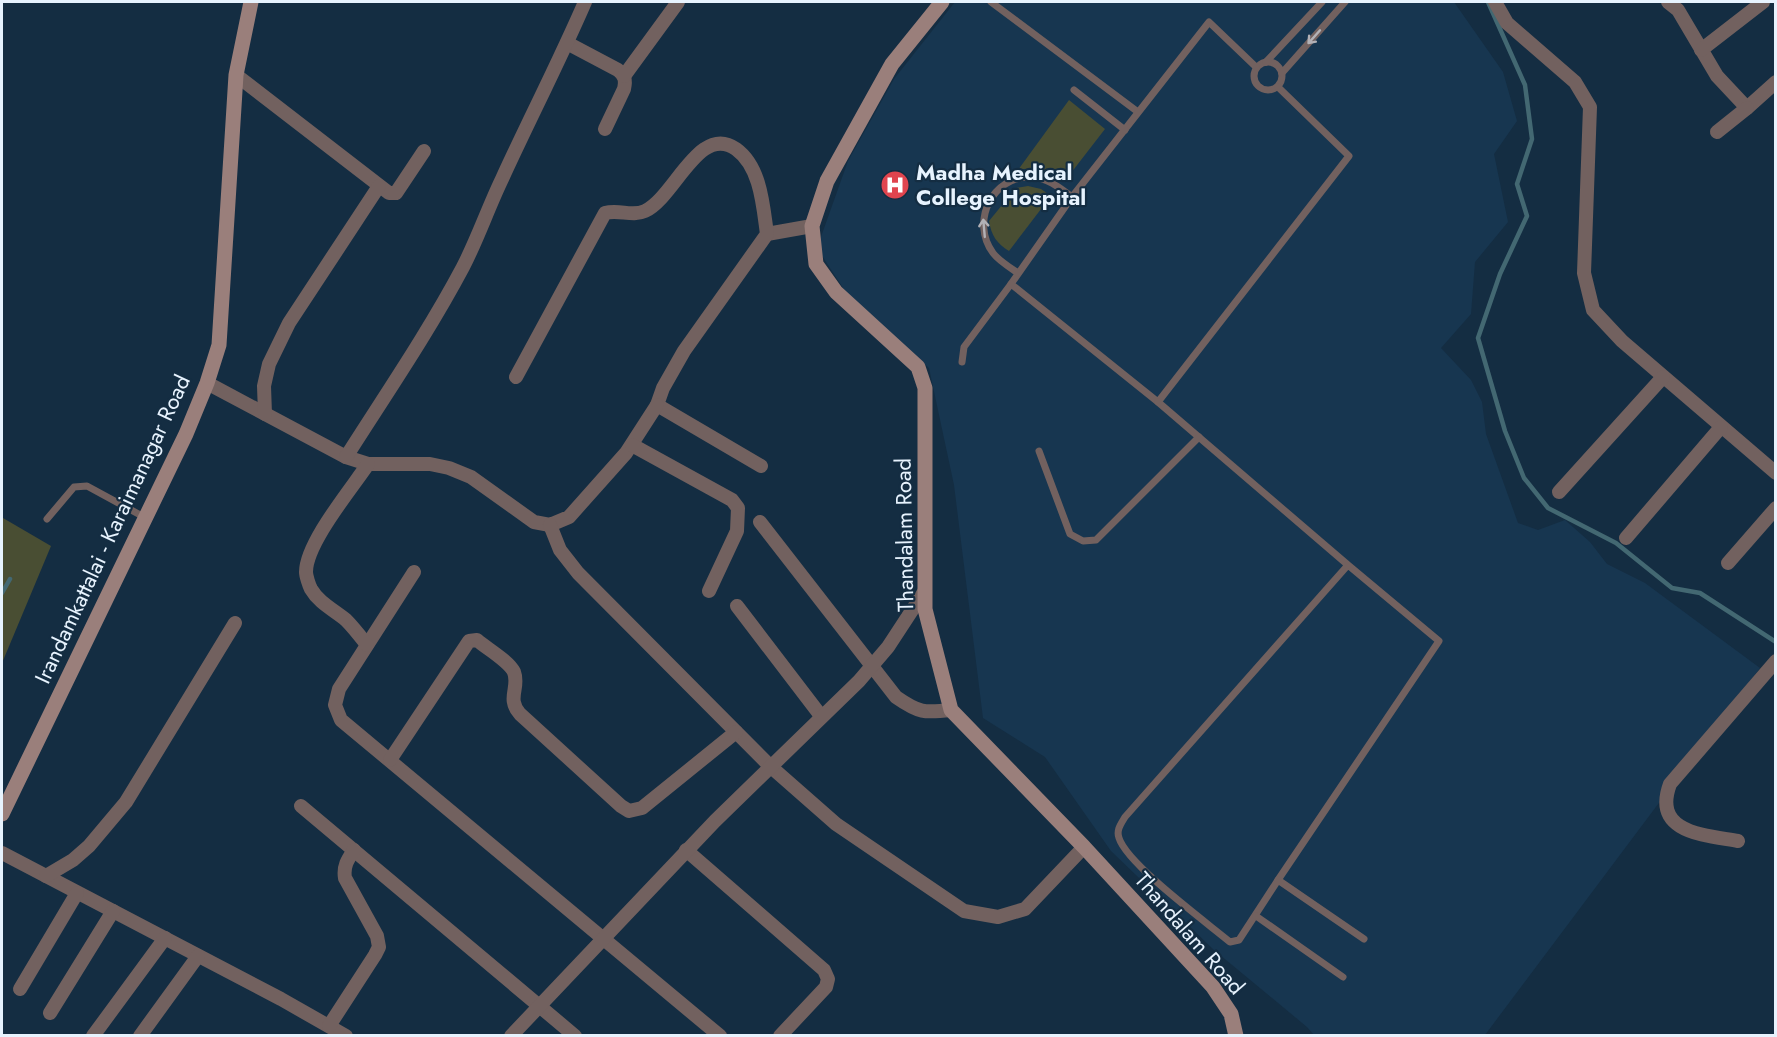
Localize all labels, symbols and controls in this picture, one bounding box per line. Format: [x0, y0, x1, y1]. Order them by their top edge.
one-way arrow [1307, 29, 1321, 44]
place label: Madha Medical College Hospital [916, 156, 1086, 213]
hospital icon: Madha Medical College Hospital [879, 169, 911, 201]
one-way arrow [978, 219, 989, 239]
street label: Irandamkattalai - Karaimanagar Road [26, 369, 198, 689]
street label: Thandalam Road [887, 458, 921, 612]
street label: Thandalam Road [1127, 864, 1253, 1002]

